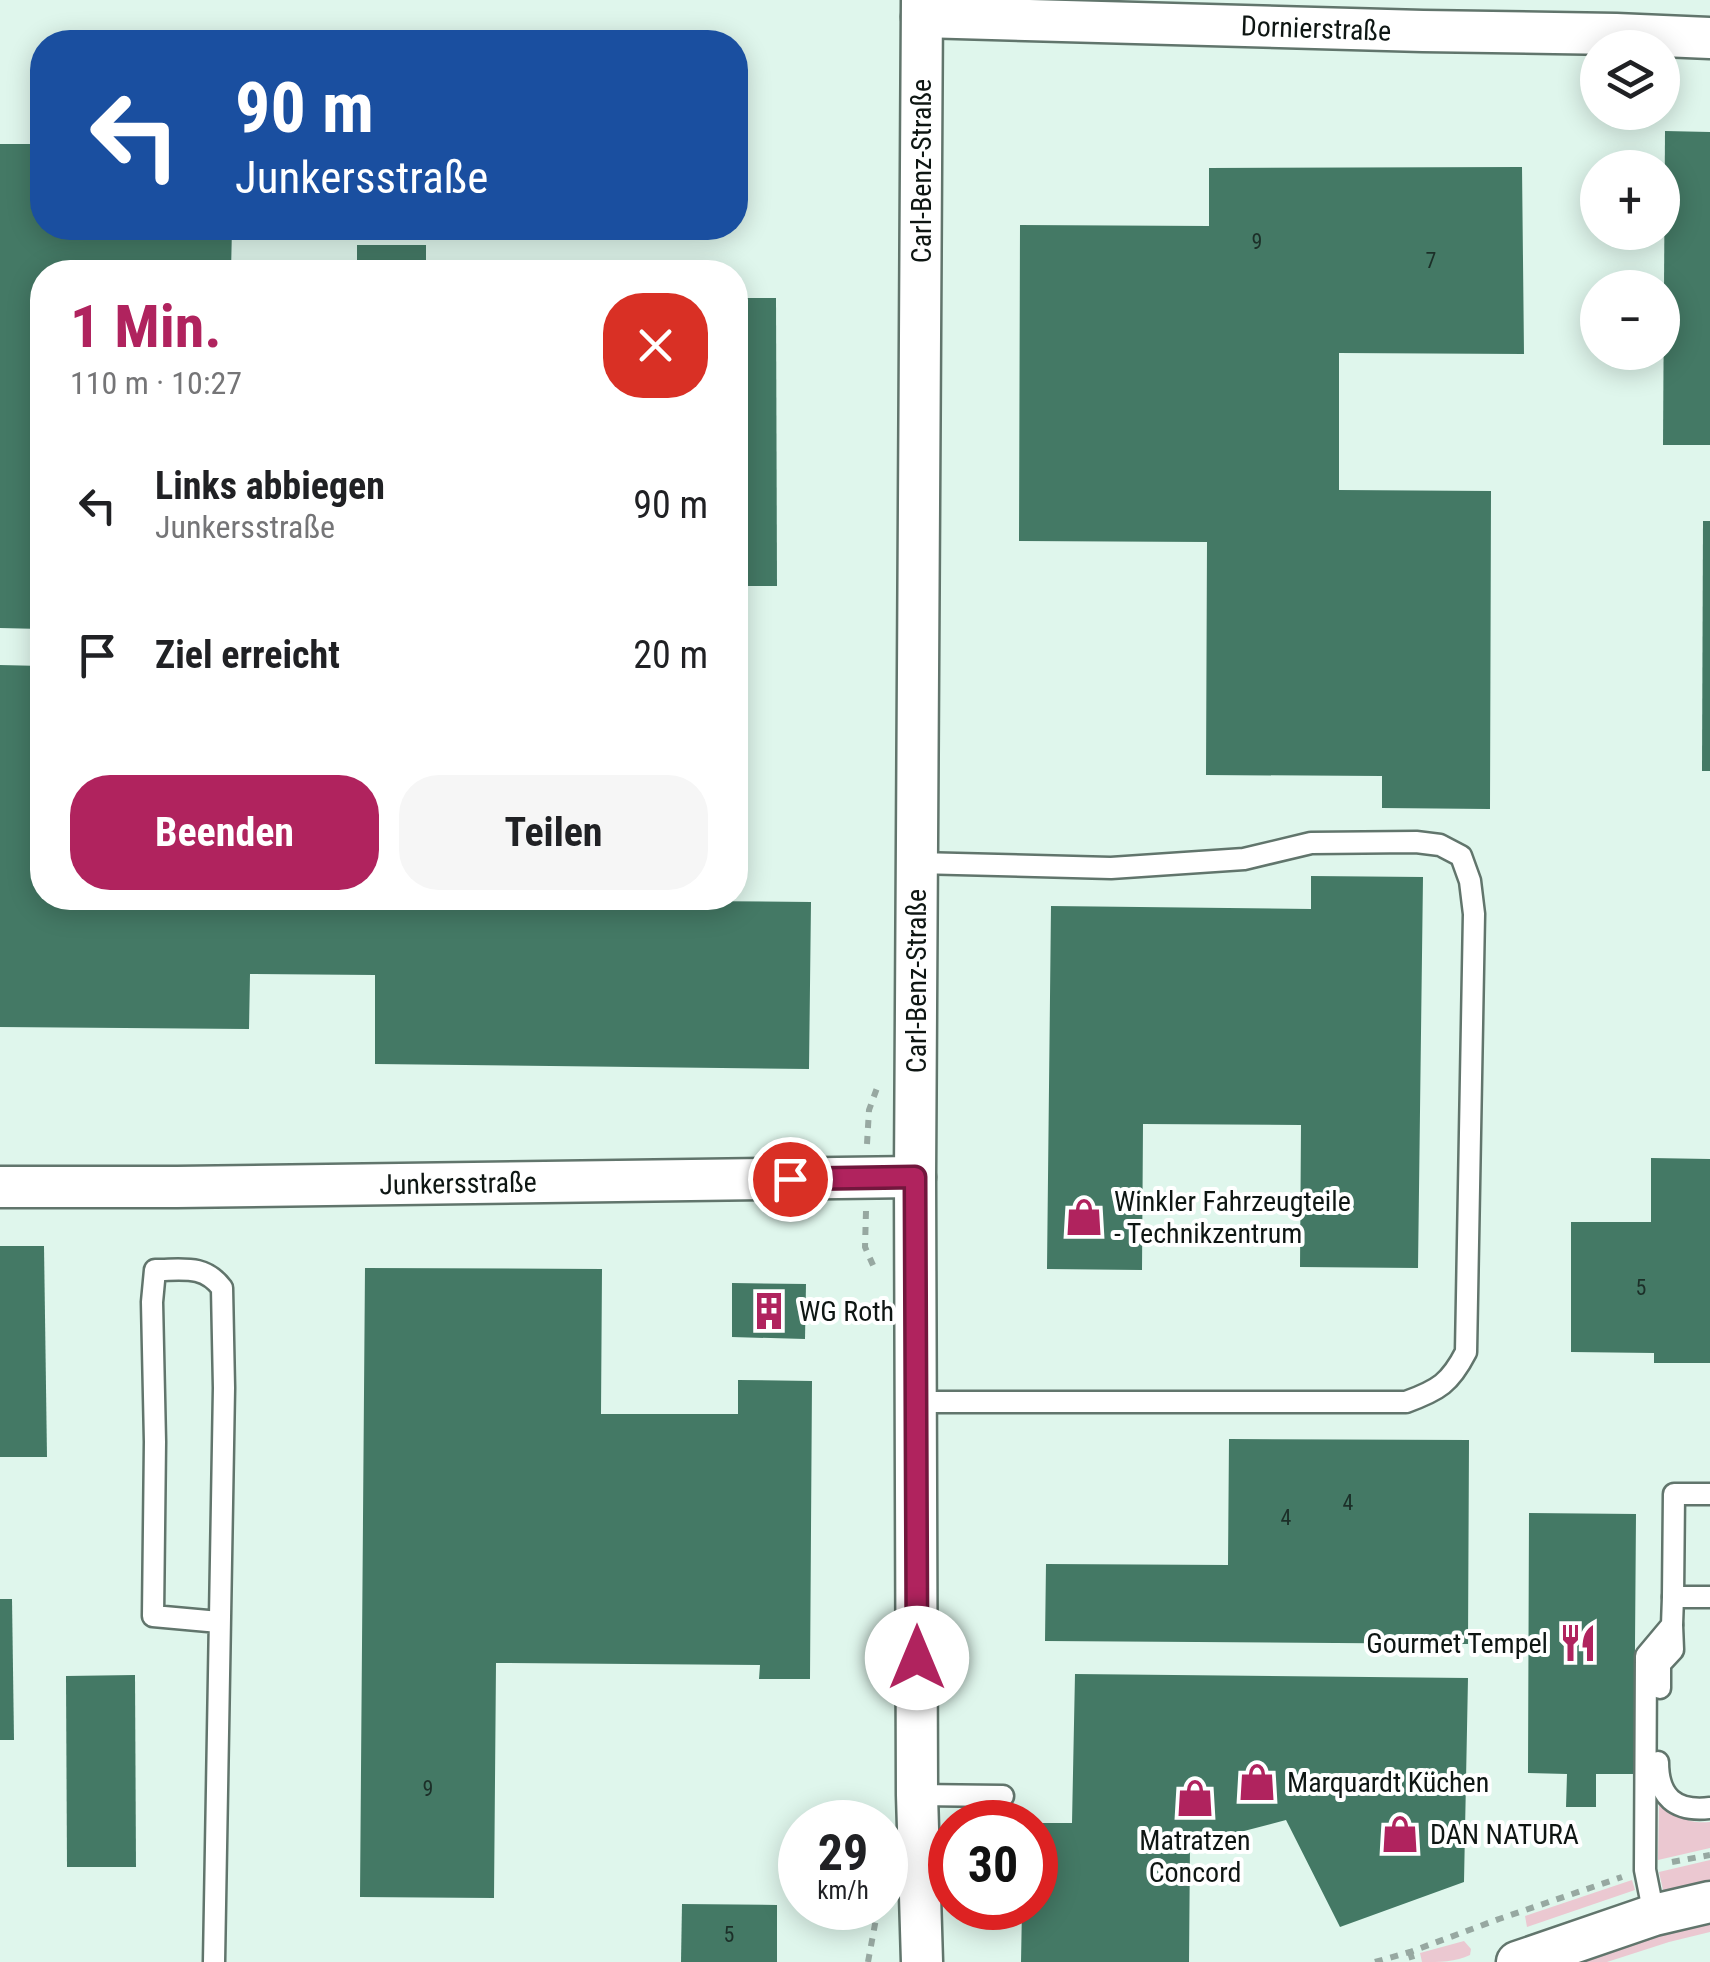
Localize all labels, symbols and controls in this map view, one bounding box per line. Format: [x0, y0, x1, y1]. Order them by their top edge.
street label: Dornierstraße [1240, 9, 1392, 48]
map controls [1580, 30, 1680, 370]
button: layers [1580, 30, 1680, 130]
text: 90 m [235, 67, 374, 149]
icon: left [70, 70, 200, 200]
street label: Carl-Benz-Straße [905, 79, 938, 263]
button: + [1580, 150, 1680, 250]
text: Junkersstraße [235, 151, 488, 204]
house number: 9 [1252, 229, 1262, 254]
house number: 7 [1426, 248, 1436, 273]
button: − [1580, 270, 1680, 370]
text: 1 Min. [70, 291, 222, 362]
button: close [603, 293, 708, 398]
text: 110 m · 10:27 [70, 364, 242, 402]
text: Links abbiegen [155, 464, 385, 508]
icon: left [70, 478, 125, 533]
text: 90 m [633, 483, 708, 527]
text: Junkersstraße [155, 508, 335, 546]
icon: arrive [70, 628, 125, 683]
text: Ziel erreicht [155, 633, 340, 677]
text: 20 m [633, 633, 708, 677]
button: Beenden [70, 775, 379, 890]
button: Teilen [399, 775, 708, 890]
street label: Carl-Benz-Straße [900, 889, 933, 1073]
pin [748, 1137, 833, 1222]
icon: arrive [763, 1152, 818, 1207]
street label: Junkersstraße [379, 1166, 537, 1201]
place label: Winkler Fahrzeugteile - Technikzentrum [1114, 1185, 1351, 1250]
shop icon: Winkler Fahrzeugteile - Technikzentrum [1063, 1196, 1105, 1238]
house number: 5 [1636, 1275, 1646, 1300]
building icon: WG Roth [748, 1290, 790, 1332]
place label: WG Roth [799, 1295, 894, 1328]
house number: 4 [1343, 1490, 1354, 1515]
house number: 4 [1281, 1505, 1292, 1530]
position arrow [865, 1606, 969, 1710]
restaurant icon: Gourmet Tempel [1557, 1622, 1599, 1664]
place label: Gourmet Tempel [1366, 1627, 1548, 1660]
shop icon: Marquardt Küchen [1236, 1761, 1278, 1803]
place label: Marquardt Küchen [1287, 1766, 1489, 1799]
house number: 9 [423, 1776, 433, 1801]
shop icon: Matratzen Concord [1174, 1777, 1216, 1819]
speed limit sign: 30 [928, 1800, 1058, 1930]
shop icon: DAN NATURA [1379, 1813, 1421, 1855]
place label: DAN NATURA [1430, 1818, 1579, 1851]
text: 29 [818, 1824, 868, 1882]
place label: Matratzen Concord [1139, 1824, 1251, 1889]
text: km/h [817, 1876, 869, 1905]
house number: 5 [724, 1922, 734, 1947]

